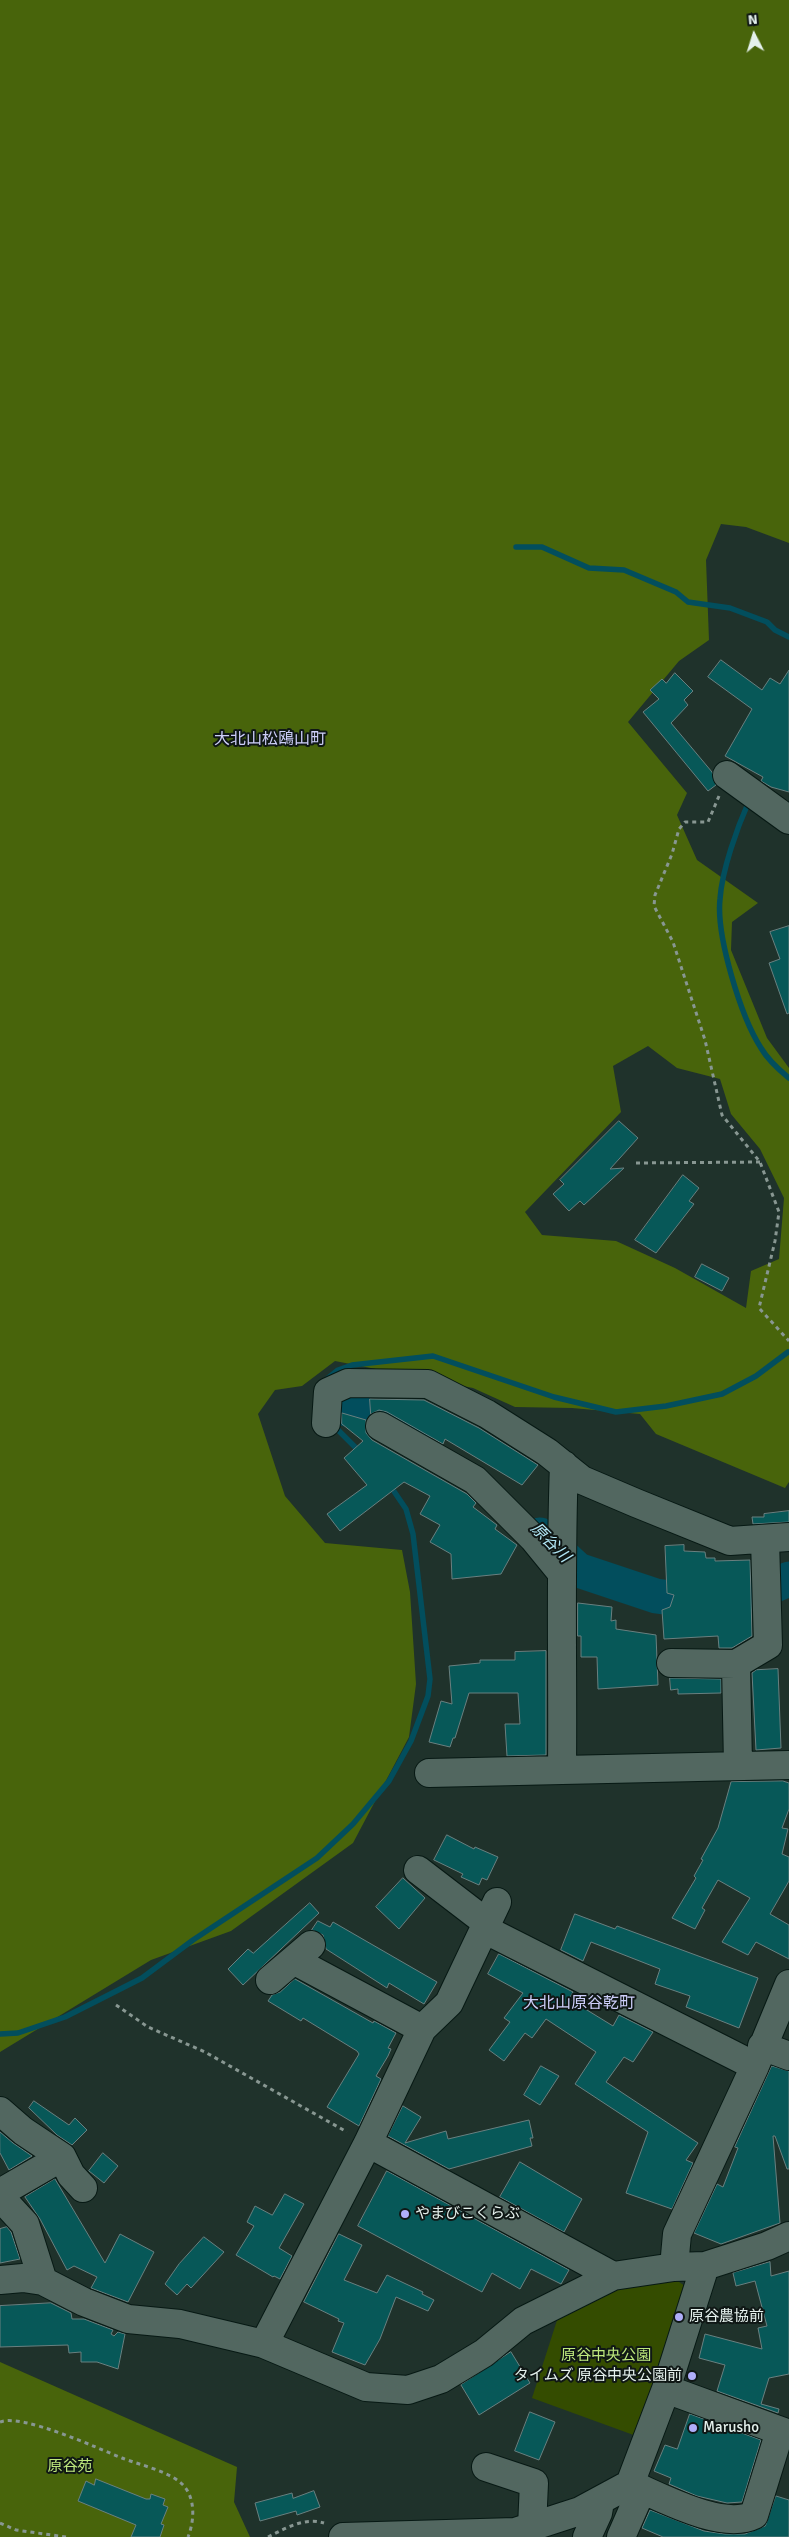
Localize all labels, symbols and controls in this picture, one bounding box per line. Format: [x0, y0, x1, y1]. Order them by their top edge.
north arrow [729, 10, 779, 60]
text: N [747, 11, 758, 28]
district label: 大北山松鴎山町 [214, 730, 326, 750]
water label: 原谷川 [526, 1519, 574, 1567]
district label: 大北山原谷乾町 [523, 1994, 635, 2014]
place label: やまびこくらぶ [415, 2205, 520, 2223]
marker: やまびこくらぶ [399, 2208, 411, 2220]
place label: 原谷農協前 [689, 2308, 764, 2326]
marker: 原谷農協前 [673, 2311, 685, 2323]
park label: 原谷中央公園 [561, 2347, 651, 2365]
place label: タイムズ 原谷中央公園前 [514, 2367, 682, 2385]
marker: タイムズ 原谷中央公園前 [686, 2370, 698, 2382]
place label: Marusho [703, 2419, 759, 2437]
marker: Marusho [687, 2422, 699, 2434]
park label: 原谷苑 [48, 2458, 92, 2476]

